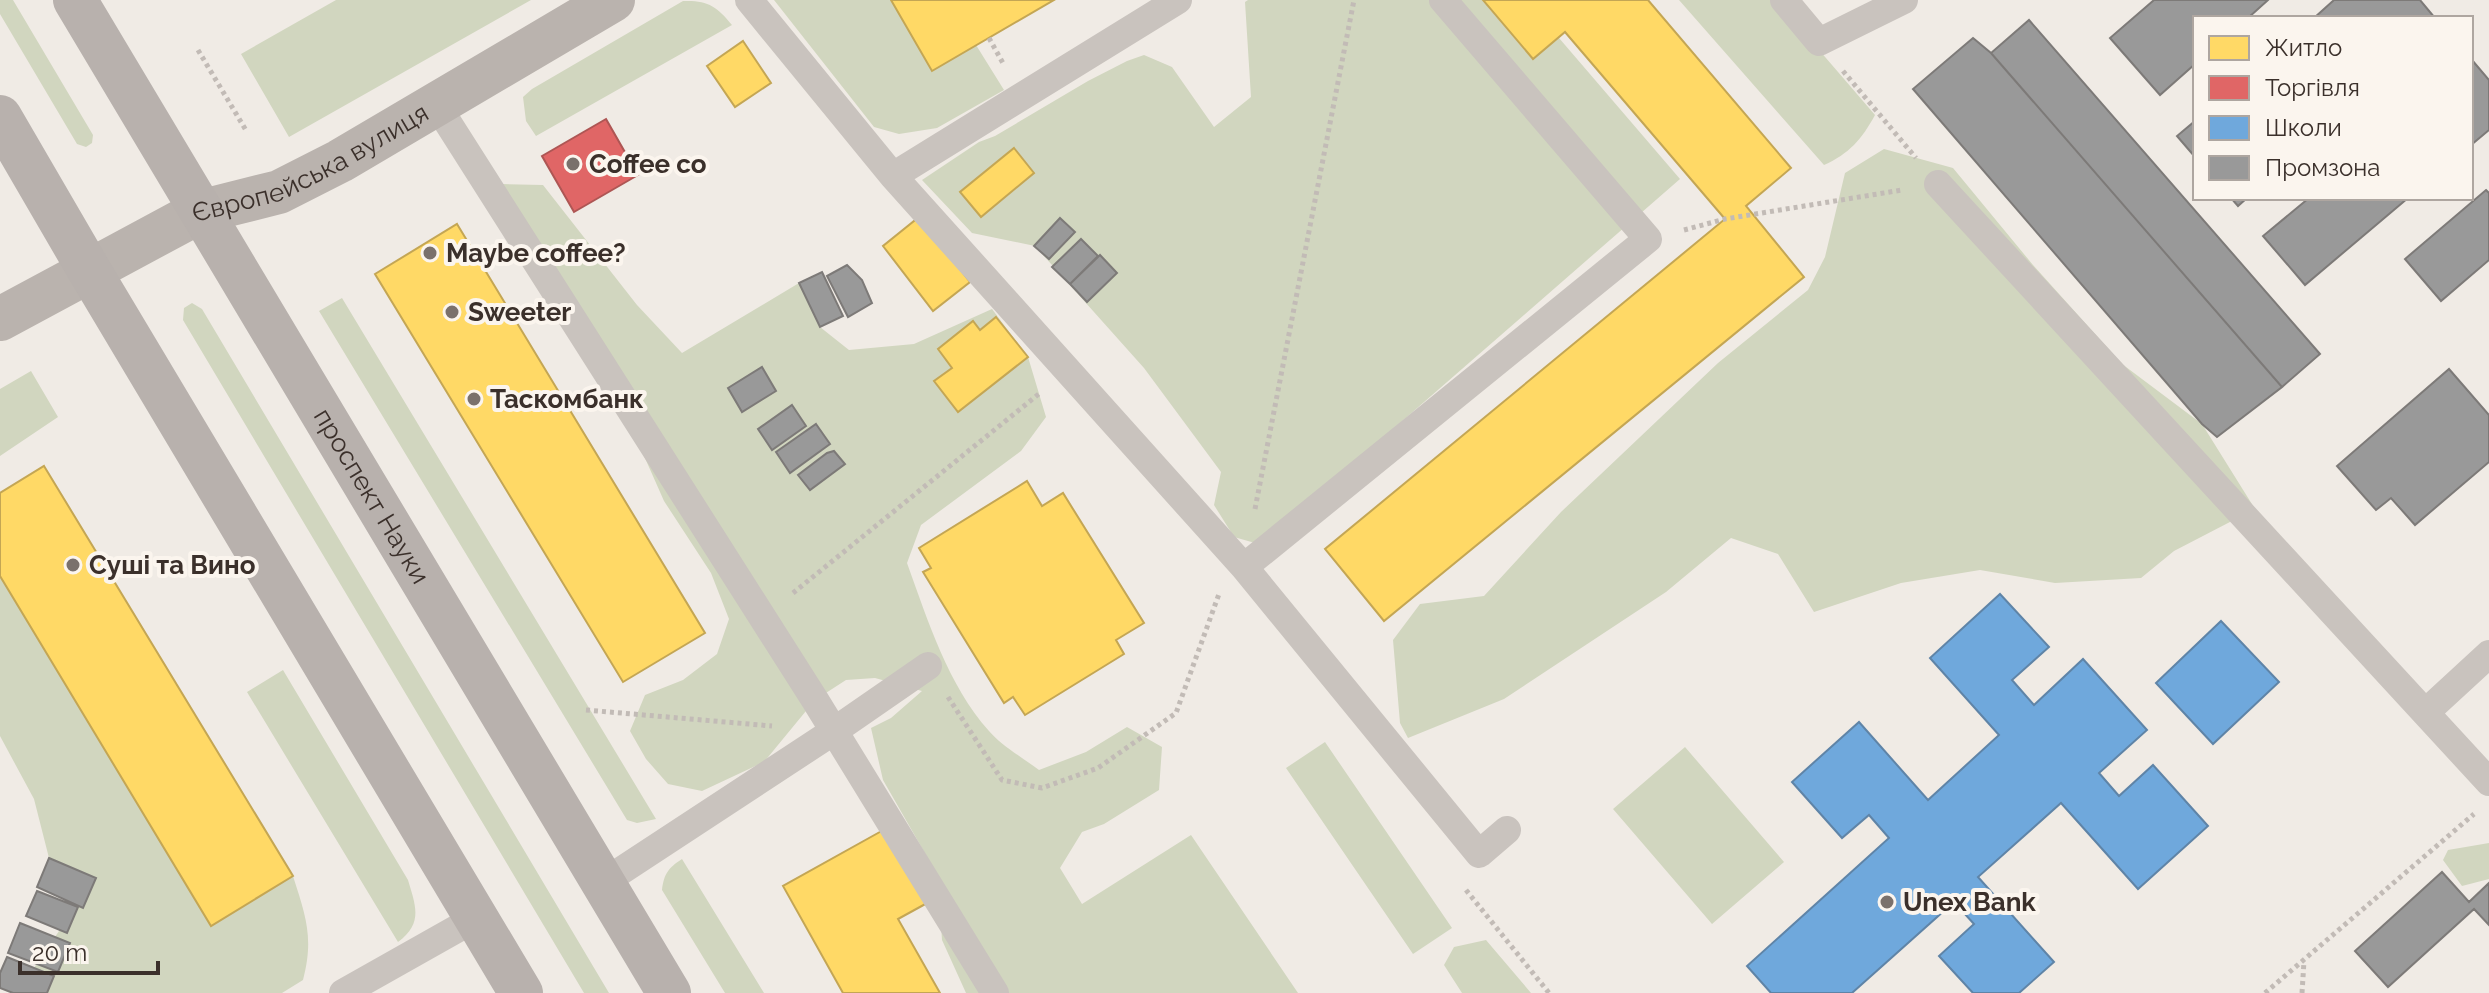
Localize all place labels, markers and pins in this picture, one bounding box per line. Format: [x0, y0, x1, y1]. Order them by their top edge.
place label: Coffee co [589, 149, 707, 179]
marker: Coffee co [564, 155, 582, 173]
place label: Maybe coffee? [446, 238, 626, 268]
marker: Maybe coffee? [421, 244, 439, 262]
place label: Sweeter [468, 297, 571, 327]
marker: Sweeter [443, 303, 461, 321]
place label: Таскомбанк [490, 384, 644, 414]
marker: Таскомбанк [465, 390, 483, 408]
place label: Суші та Вино [89, 550, 255, 580]
marker: Суші та Вино [64, 556, 82, 574]
place label: Unex Bank [1903, 887, 2036, 917]
marker: Unex Bank [1878, 893, 1896, 911]

